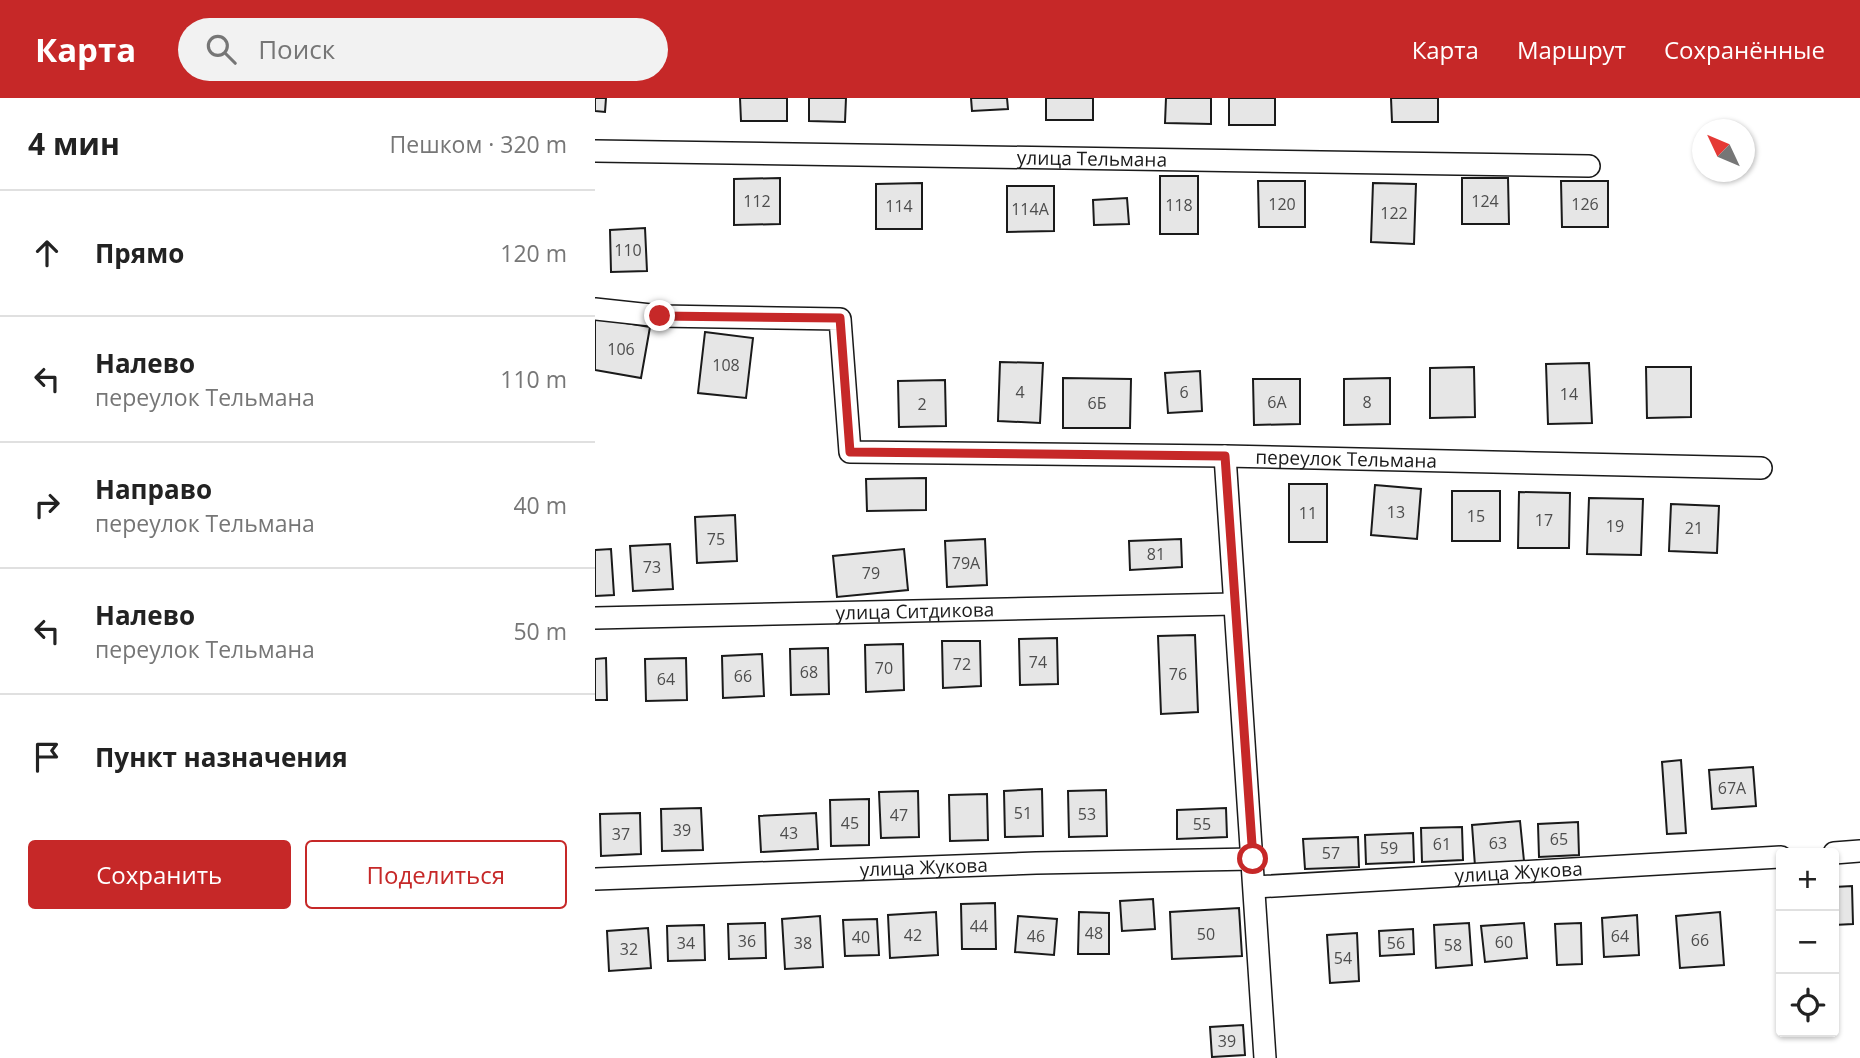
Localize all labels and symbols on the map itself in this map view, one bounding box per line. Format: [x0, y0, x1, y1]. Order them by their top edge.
north arrow [1692, 119, 1755, 182]
street label: улица Тельмана [1017, 144, 1167, 173]
house number: 112 [743, 190, 771, 212]
house number: 124 [1471, 190, 1499, 212]
house number: 120 [1268, 193, 1296, 215]
house number: 126 [1571, 193, 1599, 215]
house number: 118 [1165, 194, 1193, 216]
house number: 114 [885, 195, 913, 217]
house number: 114А [1011, 198, 1050, 220]
house number: 122 [1380, 202, 1408, 224]
house number: 110 [614, 239, 642, 261]
route end [644, 300, 675, 331]
house number: 106 [607, 338, 635, 360]
house number: 108 [712, 354, 740, 376]
house number: 4 [1015, 381, 1025, 403]
house number: 6 [1179, 381, 1189, 403]
house number: 14 [1560, 383, 1578, 405]
house number: 6А [1267, 391, 1288, 413]
house number: 8 [1362, 391, 1372, 413]
house number: 6Б [1088, 392, 1106, 414]
house number: 2 [917, 393, 927, 415]
street label: переулок Тельмана [1255, 444, 1437, 474]
house number: 13 [1387, 501, 1405, 523]
house number: 11 [1299, 502, 1317, 524]
house number: 15 [1467, 505, 1485, 527]
house number: 17 [1535, 509, 1553, 531]
house number: 19 [1606, 515, 1624, 537]
house number: 21 [1685, 517, 1703, 539]
house number: 75 [707, 528, 725, 550]
house number: 81 [1147, 543, 1165, 565]
house number: 79А [952, 552, 981, 574]
house number: 73 [643, 556, 661, 578]
house number: 79 [862, 562, 880, 584]
street label: улица Ситдикова [835, 596, 995, 626]
house number: 74 [1029, 651, 1047, 673]
house number: 72 [953, 653, 971, 675]
house number: 70 [875, 657, 893, 679]
house number: 68 [800, 661, 818, 683]
house number: 76 [1169, 663, 1187, 685]
house number: 66 [734, 665, 752, 687]
house number: 64 [657, 668, 675, 690]
house number: 67А [1718, 777, 1747, 799]
house number: 51 [1014, 802, 1032, 824]
house number: 53 [1078, 803, 1096, 825]
house number: 47 [890, 804, 908, 826]
house number: 45 [841, 812, 859, 834]
house number: 55 [1193, 813, 1211, 835]
house number: 39 [673, 819, 691, 841]
house number: 43 [780, 822, 798, 844]
house number: 37 [612, 823, 630, 845]
house number: 65 [1550, 828, 1568, 850]
house number: 63 [1489, 832, 1507, 854]
house number: 61 [1433, 833, 1451, 855]
house number: 59 [1380, 837, 1398, 859]
house number: 57 [1322, 842, 1340, 864]
route start [1237, 843, 1268, 874]
street label: улица Жукова [859, 852, 988, 882]
street label: улица Жукова [1454, 855, 1583, 889]
house number: 44 [970, 915, 988, 937]
house number: 48 [1085, 922, 1103, 944]
house number: 50 [1197, 923, 1215, 945]
house number: 42 [904, 924, 922, 946]
house number: 46 [1027, 925, 1045, 947]
house number: 64 [1611, 925, 1629, 947]
house number: 40 [852, 926, 870, 948]
house number: 66 [1691, 929, 1709, 951]
house number: 36 [738, 930, 756, 952]
house number: 60 [1495, 931, 1513, 953]
house number: 34 [677, 932, 695, 954]
house number: 38 [794, 932, 812, 954]
house number: 56 [1387, 932, 1405, 954]
house number: 58 [1444, 934, 1462, 956]
house number: 32 [620, 938, 638, 960]
house number: 54 [1334, 947, 1352, 969]
house number: 39 [1218, 1030, 1236, 1052]

